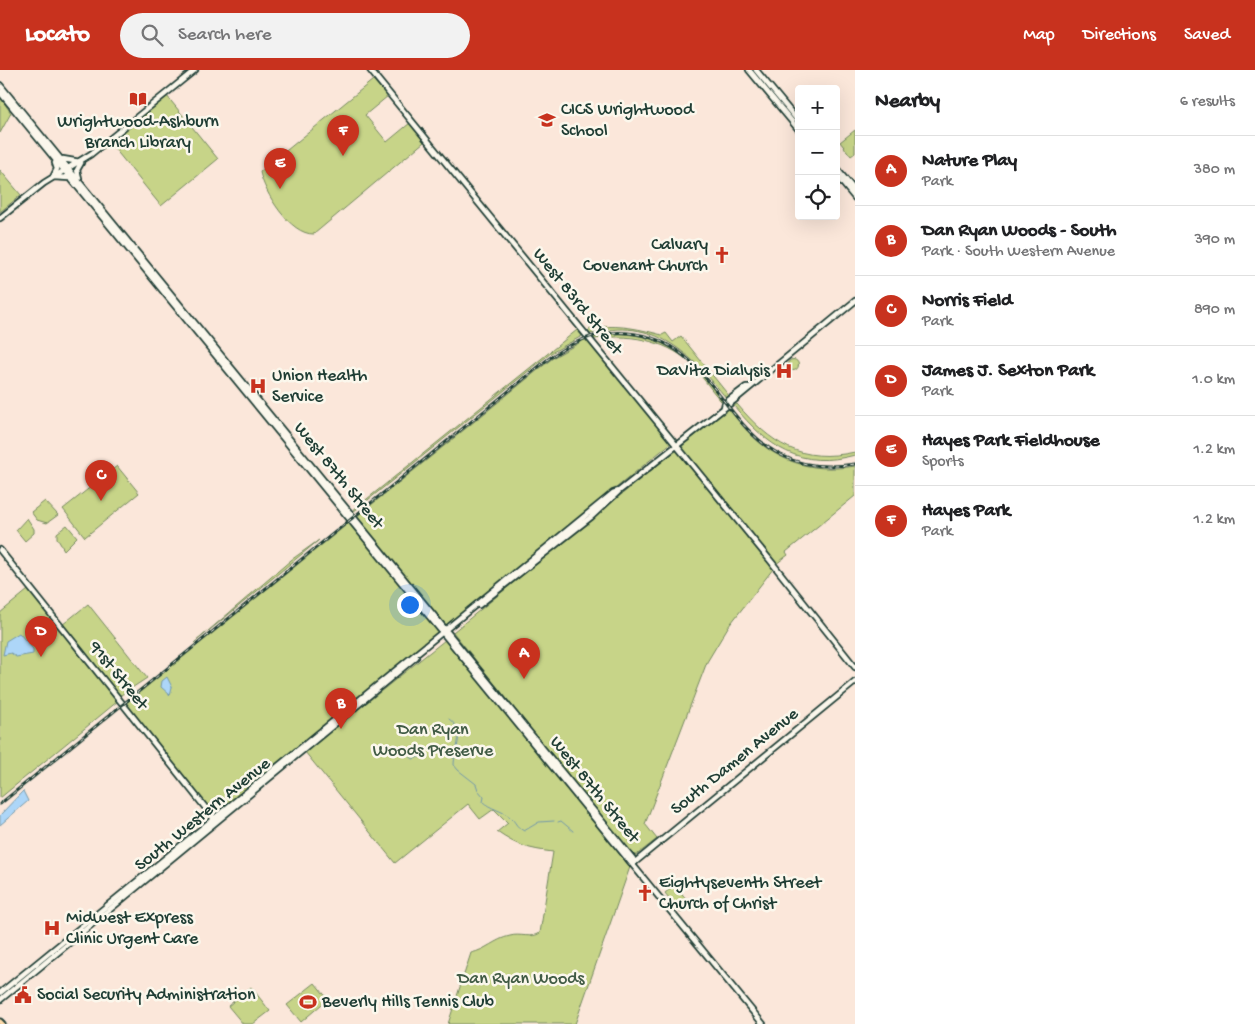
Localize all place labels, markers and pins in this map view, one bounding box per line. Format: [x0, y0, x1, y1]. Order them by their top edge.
library icon: Wrightwood-Ashburn Branch Library [128, 89, 148, 109]
place label: CICS Wrightwood School [561, 100, 695, 142]
school or university icon: CICS Wrightwood School [537, 110, 557, 130]
place label: Wrightwood-Ashburn Branch Library [57, 112, 219, 154]
pin: F [327, 115, 359, 156]
pin: E [264, 148, 296, 189]
place label: Calvary Covenant Church [583, 235, 708, 277]
church icon: Calvary Covenant Church [712, 245, 732, 265]
place label: DaVita Dialysis [656, 361, 771, 382]
hospital icon: DaVita Dialysis [774, 361, 794, 381]
place label: Union Health Service [272, 366, 368, 408]
hospital icon: Union Health Service [248, 376, 268, 396]
pin: C [85, 460, 117, 501]
pin: D [25, 616, 57, 657]
pin: A [508, 638, 540, 679]
pin: B [325, 688, 357, 729]
place label: Eightyseventh Street Church of Christ [659, 873, 823, 915]
church icon: Eightyseventh Street Church of Christ [635, 883, 655, 903]
place label: Midwest Express Clinic Urgent Care [66, 908, 199, 950]
hospital icon: Midwest Express Clinic Urgent Care [42, 918, 62, 938]
public building icon: Social Security Administration [13, 985, 33, 1005]
place label: Social Security Administration [37, 985, 256, 1006]
sports icon: Beverly Hills Tennis Club [298, 992, 318, 1012]
place label: Beverly Hills Tennis Club [321, 992, 494, 1013]

